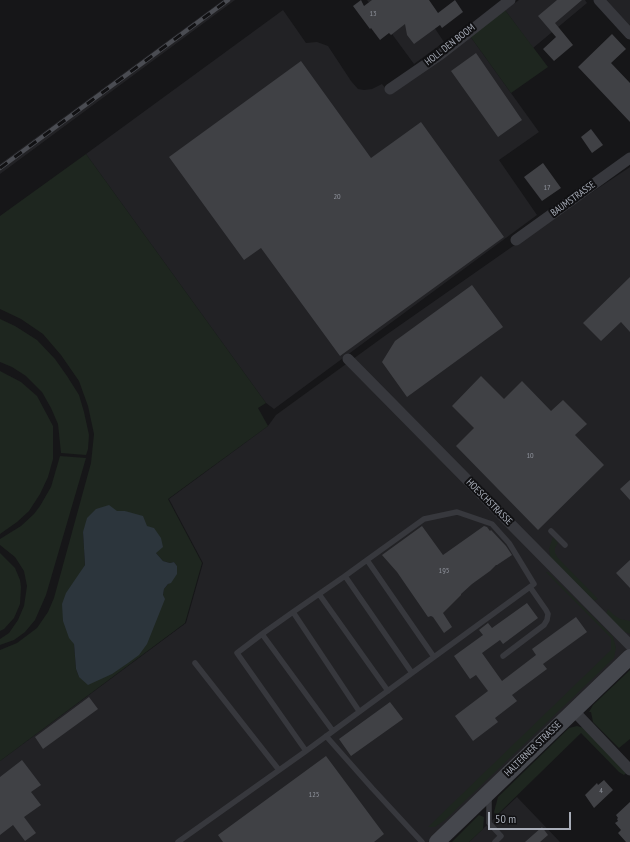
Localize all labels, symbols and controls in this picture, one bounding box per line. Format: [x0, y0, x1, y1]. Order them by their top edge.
house number: 13 [369, 9, 377, 19]
street label: HOLL DEN BOOM [423, 22, 477, 68]
street label: BAUMSTRASSE [548, 179, 598, 219]
house number: 17 [543, 183, 551, 193]
house number: 20 [333, 192, 341, 202]
house number: 10 [526, 451, 534, 461]
street label: HOESCHSTRASSE [463, 476, 515, 528]
house number: 195 [439, 566, 449, 576]
street label: HALTERNER STRASSE [502, 719, 564, 779]
house number: 4 [599, 786, 603, 796]
house number: 125 [309, 790, 319, 800]
scale bar [490, 804, 573, 830]
text: 50 m [495, 811, 516, 826]

